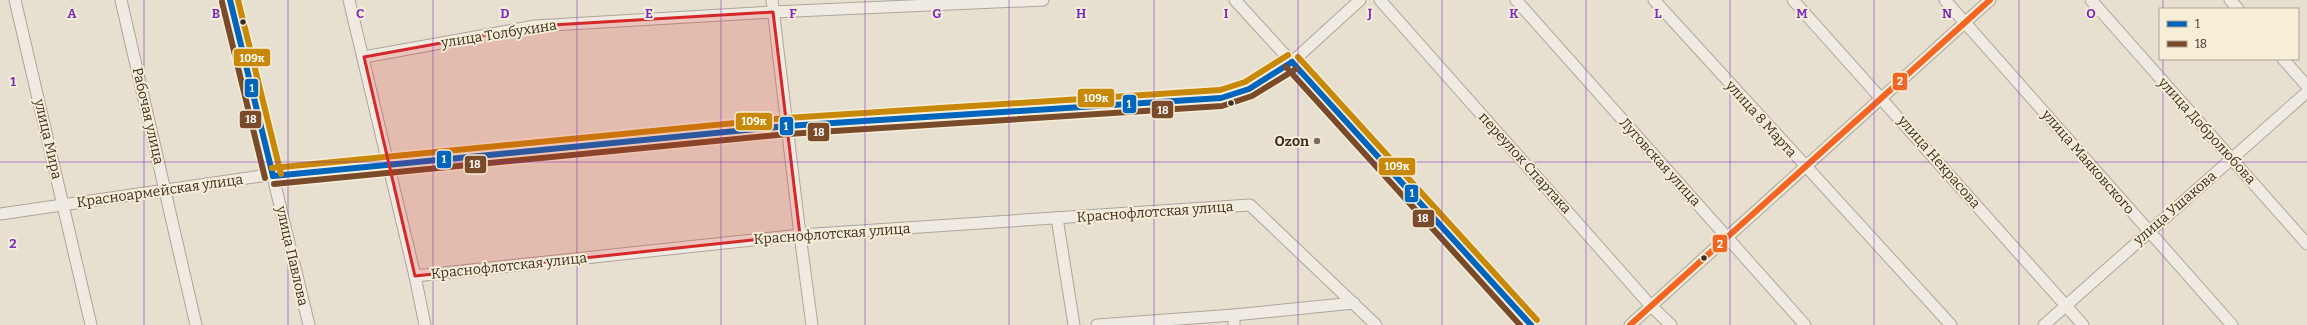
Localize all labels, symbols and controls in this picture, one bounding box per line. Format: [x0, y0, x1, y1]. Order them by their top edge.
text: A [67, 6, 77, 21]
text: B [212, 6, 220, 21]
text: C [356, 6, 364, 21]
text: D [500, 6, 510, 21]
text: E [645, 6, 653, 21]
text: F [789, 6, 797, 21]
text: G [932, 6, 942, 21]
text: H [1076, 6, 1086, 21]
text: I [1224, 6, 1229, 21]
text: J [1367, 6, 1373, 21]
text: K [1509, 6, 1519, 21]
text: L [1654, 6, 1662, 21]
text: M [1796, 6, 1808, 21]
text: N [1942, 6, 1952, 21]
text: O [2086, 6, 2096, 21]
legend [2159, 8, 2299, 60]
street label: улица Толбухина [439, 16, 558, 52]
unlabelled marker [238, 17, 248, 27]
text: 1 [2195, 17, 2200, 31]
text: 18 [2195, 37, 2207, 51]
line badge: 109к [233, 48, 271, 67]
text: 109к [240, 52, 265, 65]
street label: Рабочая улица [129, 66, 168, 167]
line badge: 2 [1892, 72, 1908, 91]
street label: улица Добролюбова [2154, 73, 2260, 188]
text: 1 [10, 74, 16, 89]
text: 2 [1897, 75, 1903, 88]
street label: улица 8 Марта [1721, 76, 1800, 161]
line badge: 1 [244, 78, 259, 98]
text: 1 [250, 82, 255, 95]
line badge: 109к [1077, 88, 1115, 108]
text: 109к [1084, 92, 1109, 105]
line badge: 1 [1122, 94, 1137, 114]
street label: улица Мира [30, 96, 66, 181]
text: 1 [1127, 98, 1132, 111]
unlabelled marker [1226, 98, 1236, 108]
line badge: 18 [1151, 100, 1174, 119]
text: 18 [1157, 104, 1169, 117]
street label: улица Маяковского [2037, 106, 2138, 218]
street label: переулок Спартака [1475, 109, 1575, 217]
line badge: 18 [239, 110, 262, 129]
street label: улица Некрасова [1893, 111, 1984, 212]
line badge: 109к [735, 112, 773, 131]
text: 18 [245, 113, 257, 126]
street label: Луговская улица [1616, 114, 1704, 210]
text: 109к [742, 115, 767, 128]
line badge: 1 [779, 116, 794, 136]
text: 1 [784, 120, 789, 133]
line badge: 18 [807, 122, 830, 142]
text: 18 [813, 126, 825, 139]
place label: Ozon [1275, 133, 1309, 150]
marker: Ozon [1312, 136, 1322, 146]
line badge: 1 [436, 150, 452, 169]
text: 1 [442, 153, 447, 166]
line badge: 18 [464, 155, 487, 174]
line badge: 109к [1378, 157, 1416, 176]
text: 18 [469, 158, 481, 171]
text: 109к [1385, 160, 1410, 173]
street label: улица Ушакова [2129, 167, 2220, 249]
street label: Красноармейская улица [76, 171, 245, 211]
line badge: 1 [1404, 184, 1419, 203]
text: 1 [1410, 187, 1415, 200]
street label: Краснофлотская улица [1076, 198, 1234, 226]
street label: улица Павлова [272, 203, 312, 308]
line badge: 18 [1412, 209, 1435, 228]
text: 18 [1417, 212, 1429, 225]
street label: Краснофлотская улица [753, 220, 911, 248]
line badge: 2 [1712, 234, 1728, 253]
text: 2 [9, 236, 17, 251]
text: 2 [1717, 238, 1723, 251]
street label: Краснофлотская улица [430, 249, 588, 283]
unlabelled marker [1699, 253, 1709, 263]

